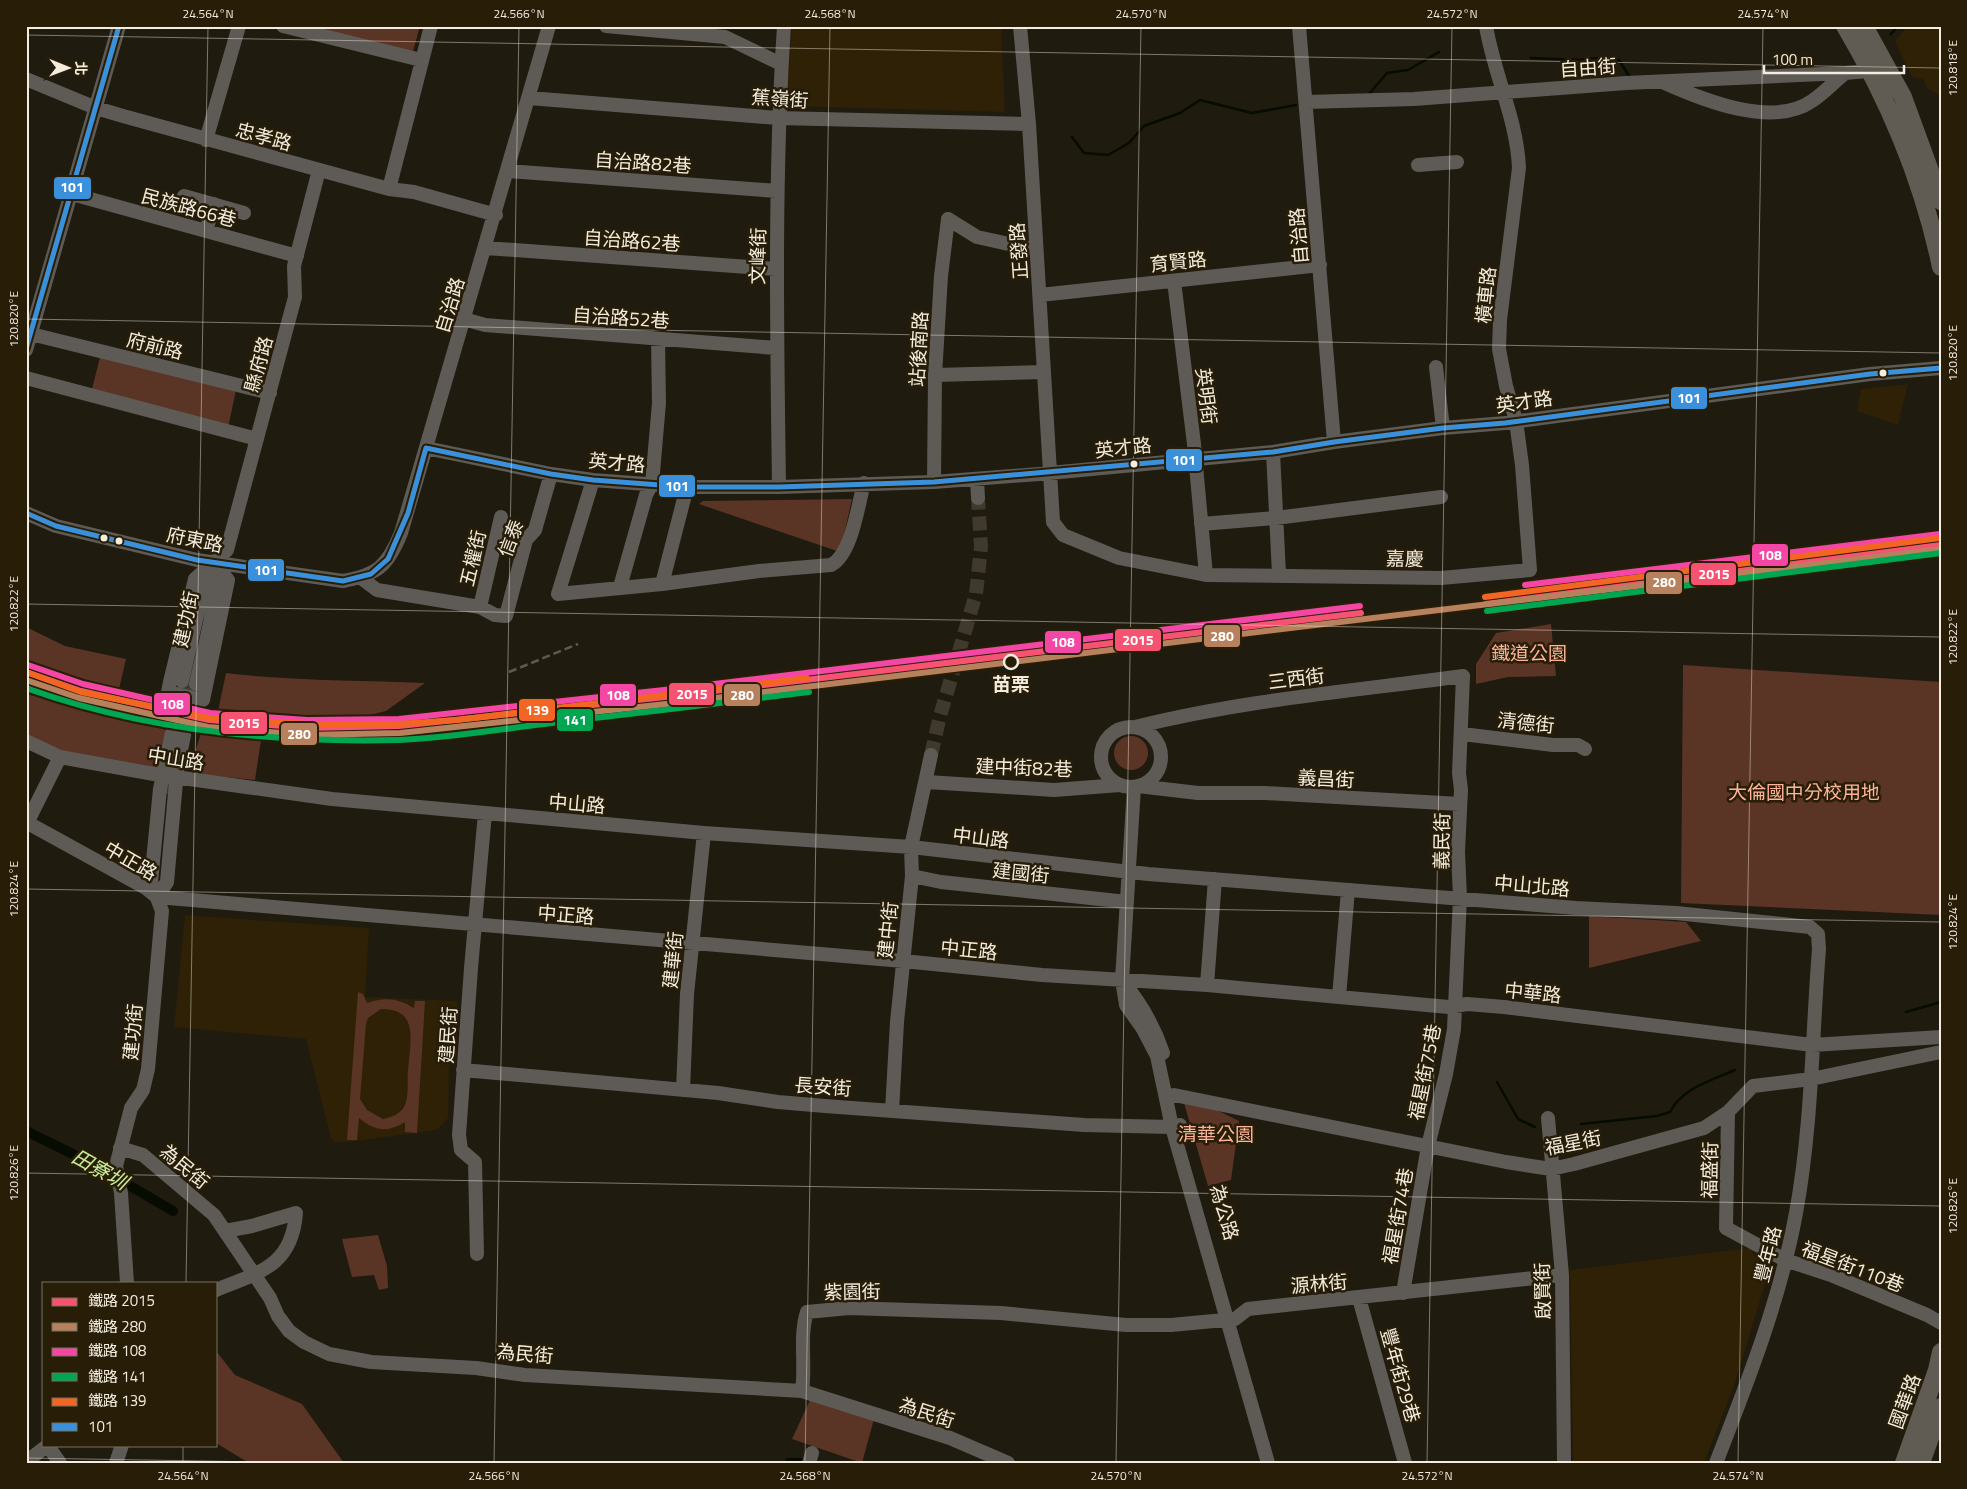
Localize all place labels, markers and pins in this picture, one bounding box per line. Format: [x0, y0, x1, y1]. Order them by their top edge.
unlabelled marker [1878, 368, 1888, 378]
unlabelled marker [1129, 459, 1139, 469]
unlabelled marker [99, 533, 109, 543]
unlabelled marker [114, 536, 124, 546]
marker: 苗栗 [1003, 654, 1019, 670]
place label: 苗栗 [992, 669, 1030, 698]

